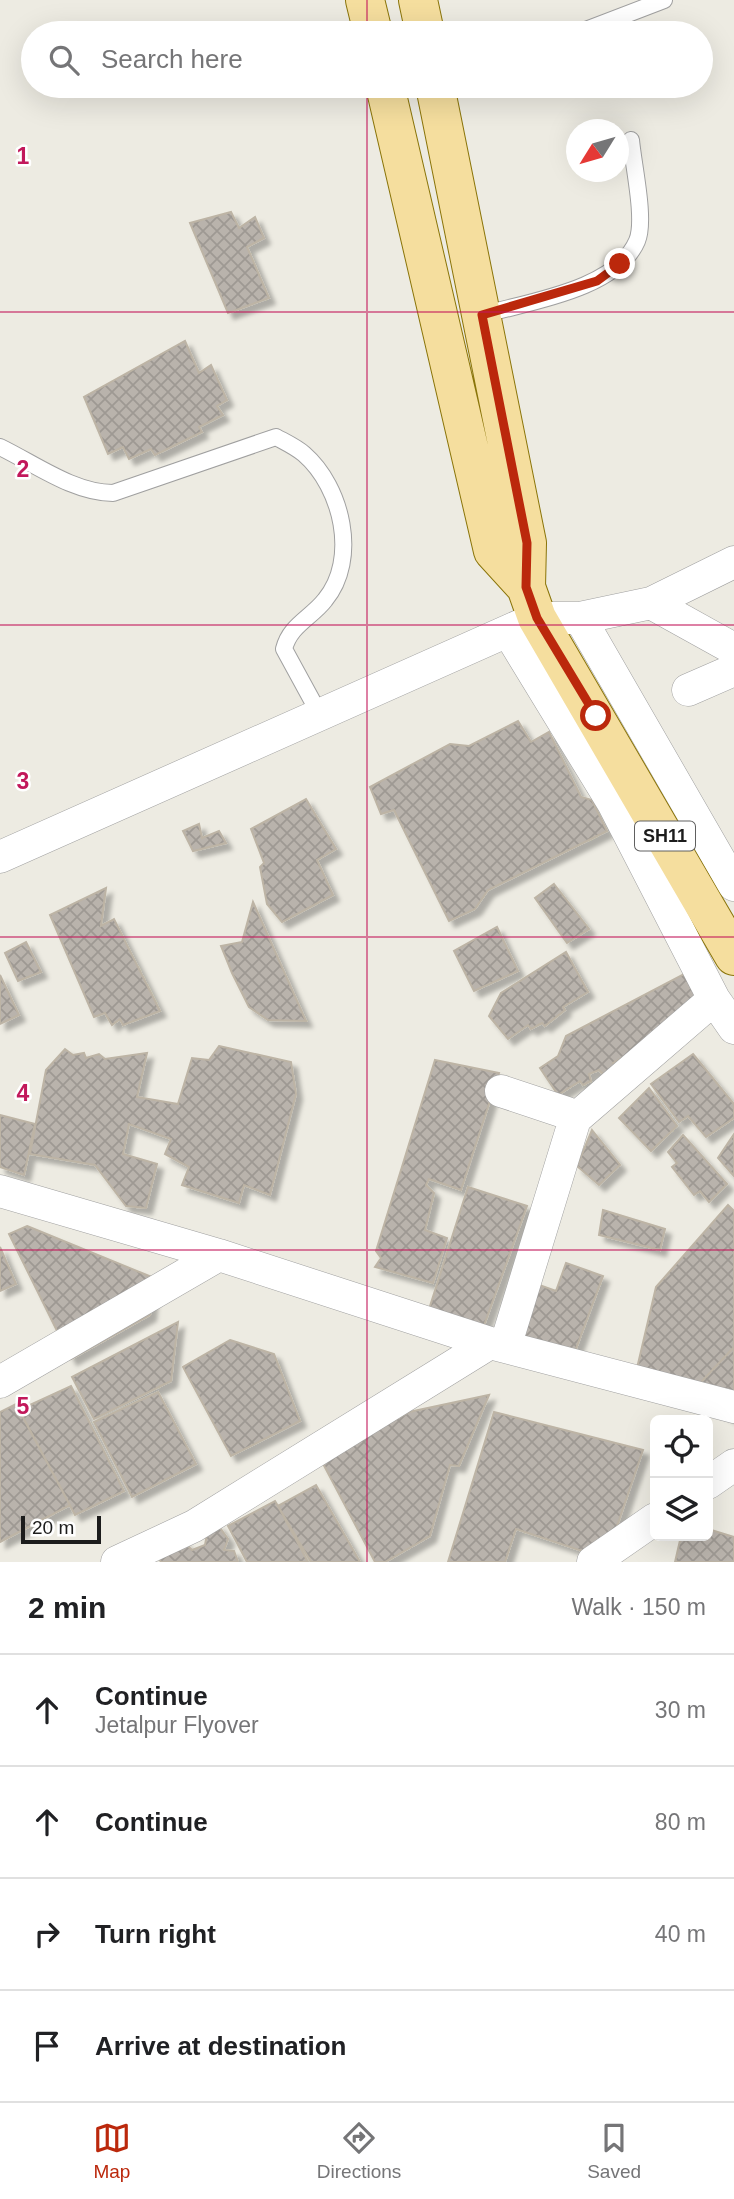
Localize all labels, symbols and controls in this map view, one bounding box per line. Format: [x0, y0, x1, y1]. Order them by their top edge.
search box [21, 21, 713, 98]
icon: search [45, 41, 83, 79]
text: Search here [101, 44, 243, 74]
north arrow [566, 119, 629, 182]
text: 1 [17, 143, 30, 169]
route end [604, 248, 635, 279]
text: 2 [17, 456, 29, 482]
route start [580, 700, 611, 731]
text: 3 [17, 768, 29, 794]
road number: SH11 [635, 822, 695, 850]
text: 4 [17, 1080, 30, 1106]
text: 5 [17, 1393, 30, 1419]
map controls [650, 1415, 713, 1541]
button: locate [650, 1415, 713, 1478]
button: layers [650, 1478, 713, 1541]
scale bar [21, 1513, 102, 1545]
text: 20 m [32, 1517, 74, 1538]
text: 2 min [28, 1591, 106, 1624]
text: Walk · 150 m [571, 1594, 706, 1620]
text: Continue [95, 1681, 208, 1711]
icon: ahead [28, 1691, 66, 1729]
text: 30 m [655, 1697, 706, 1723]
text: Jetalpur Flyover [95, 1712, 259, 1738]
icon: ahead [28, 1803, 66, 1841]
text: Continue [95, 1807, 208, 1837]
text: 80 m [655, 1809, 706, 1835]
icon: right [28, 1915, 66, 1953]
text: Turn right [95, 1919, 216, 1949]
text: 40 m [655, 1921, 706, 1947]
icon: arrive [28, 2027, 66, 2065]
text: Arrive at destination [95, 2031, 346, 2061]
tab: Map [93, 2119, 131, 2183]
tab: Directions [317, 2119, 401, 2183]
tab: Saved [587, 2119, 641, 2183]

